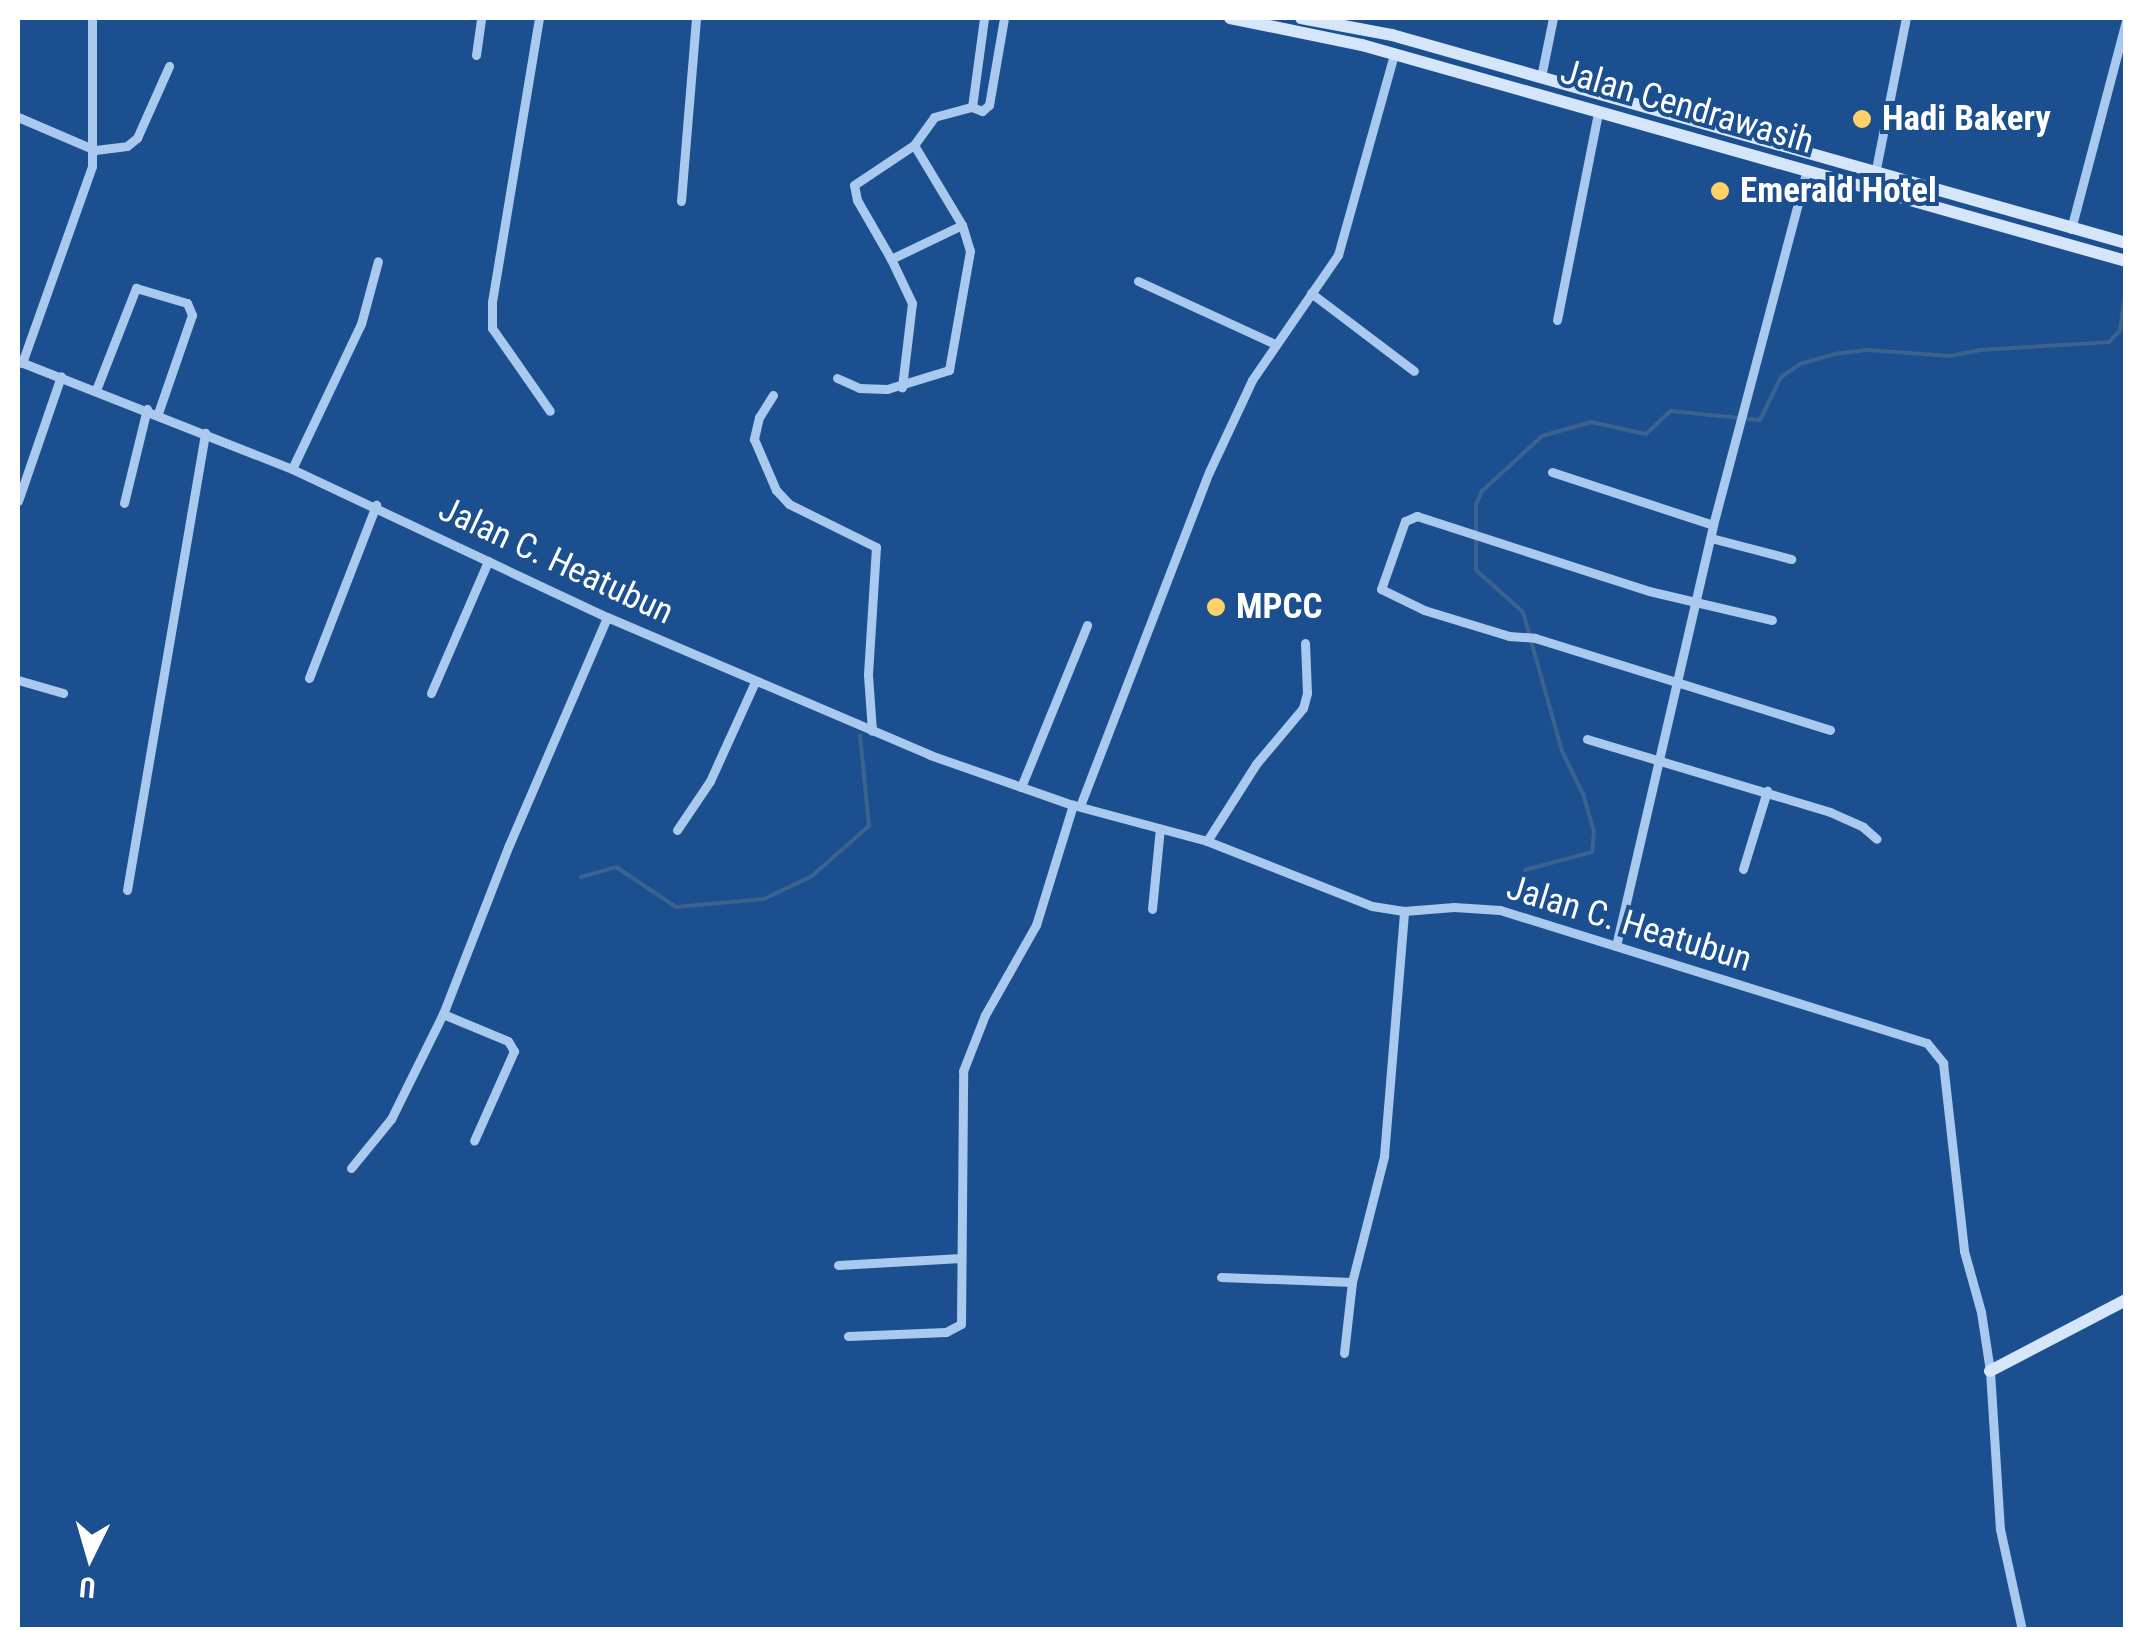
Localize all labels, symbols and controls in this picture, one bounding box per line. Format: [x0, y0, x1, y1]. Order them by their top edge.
street label: Jalan Cendrawasih [1556, 51, 1818, 163]
place label: Hadi Bakery [1882, 98, 2051, 140]
marker: Hadi Bakery [1851, 108, 1873, 130]
place label: Emerald Hotel [1740, 170, 1937, 212]
marker: Emerald Hotel [1709, 180, 1731, 202]
street label: Jalan C. Heatubun [432, 488, 680, 634]
place label: MPCC [1236, 586, 1322, 628]
marker: MPCC [1205, 596, 1227, 618]
street label: Jalan C. Heatubun [1501, 867, 1757, 981]
north arrow [40, 1507, 140, 1607]
text: U [78, 1570, 97, 1605]

